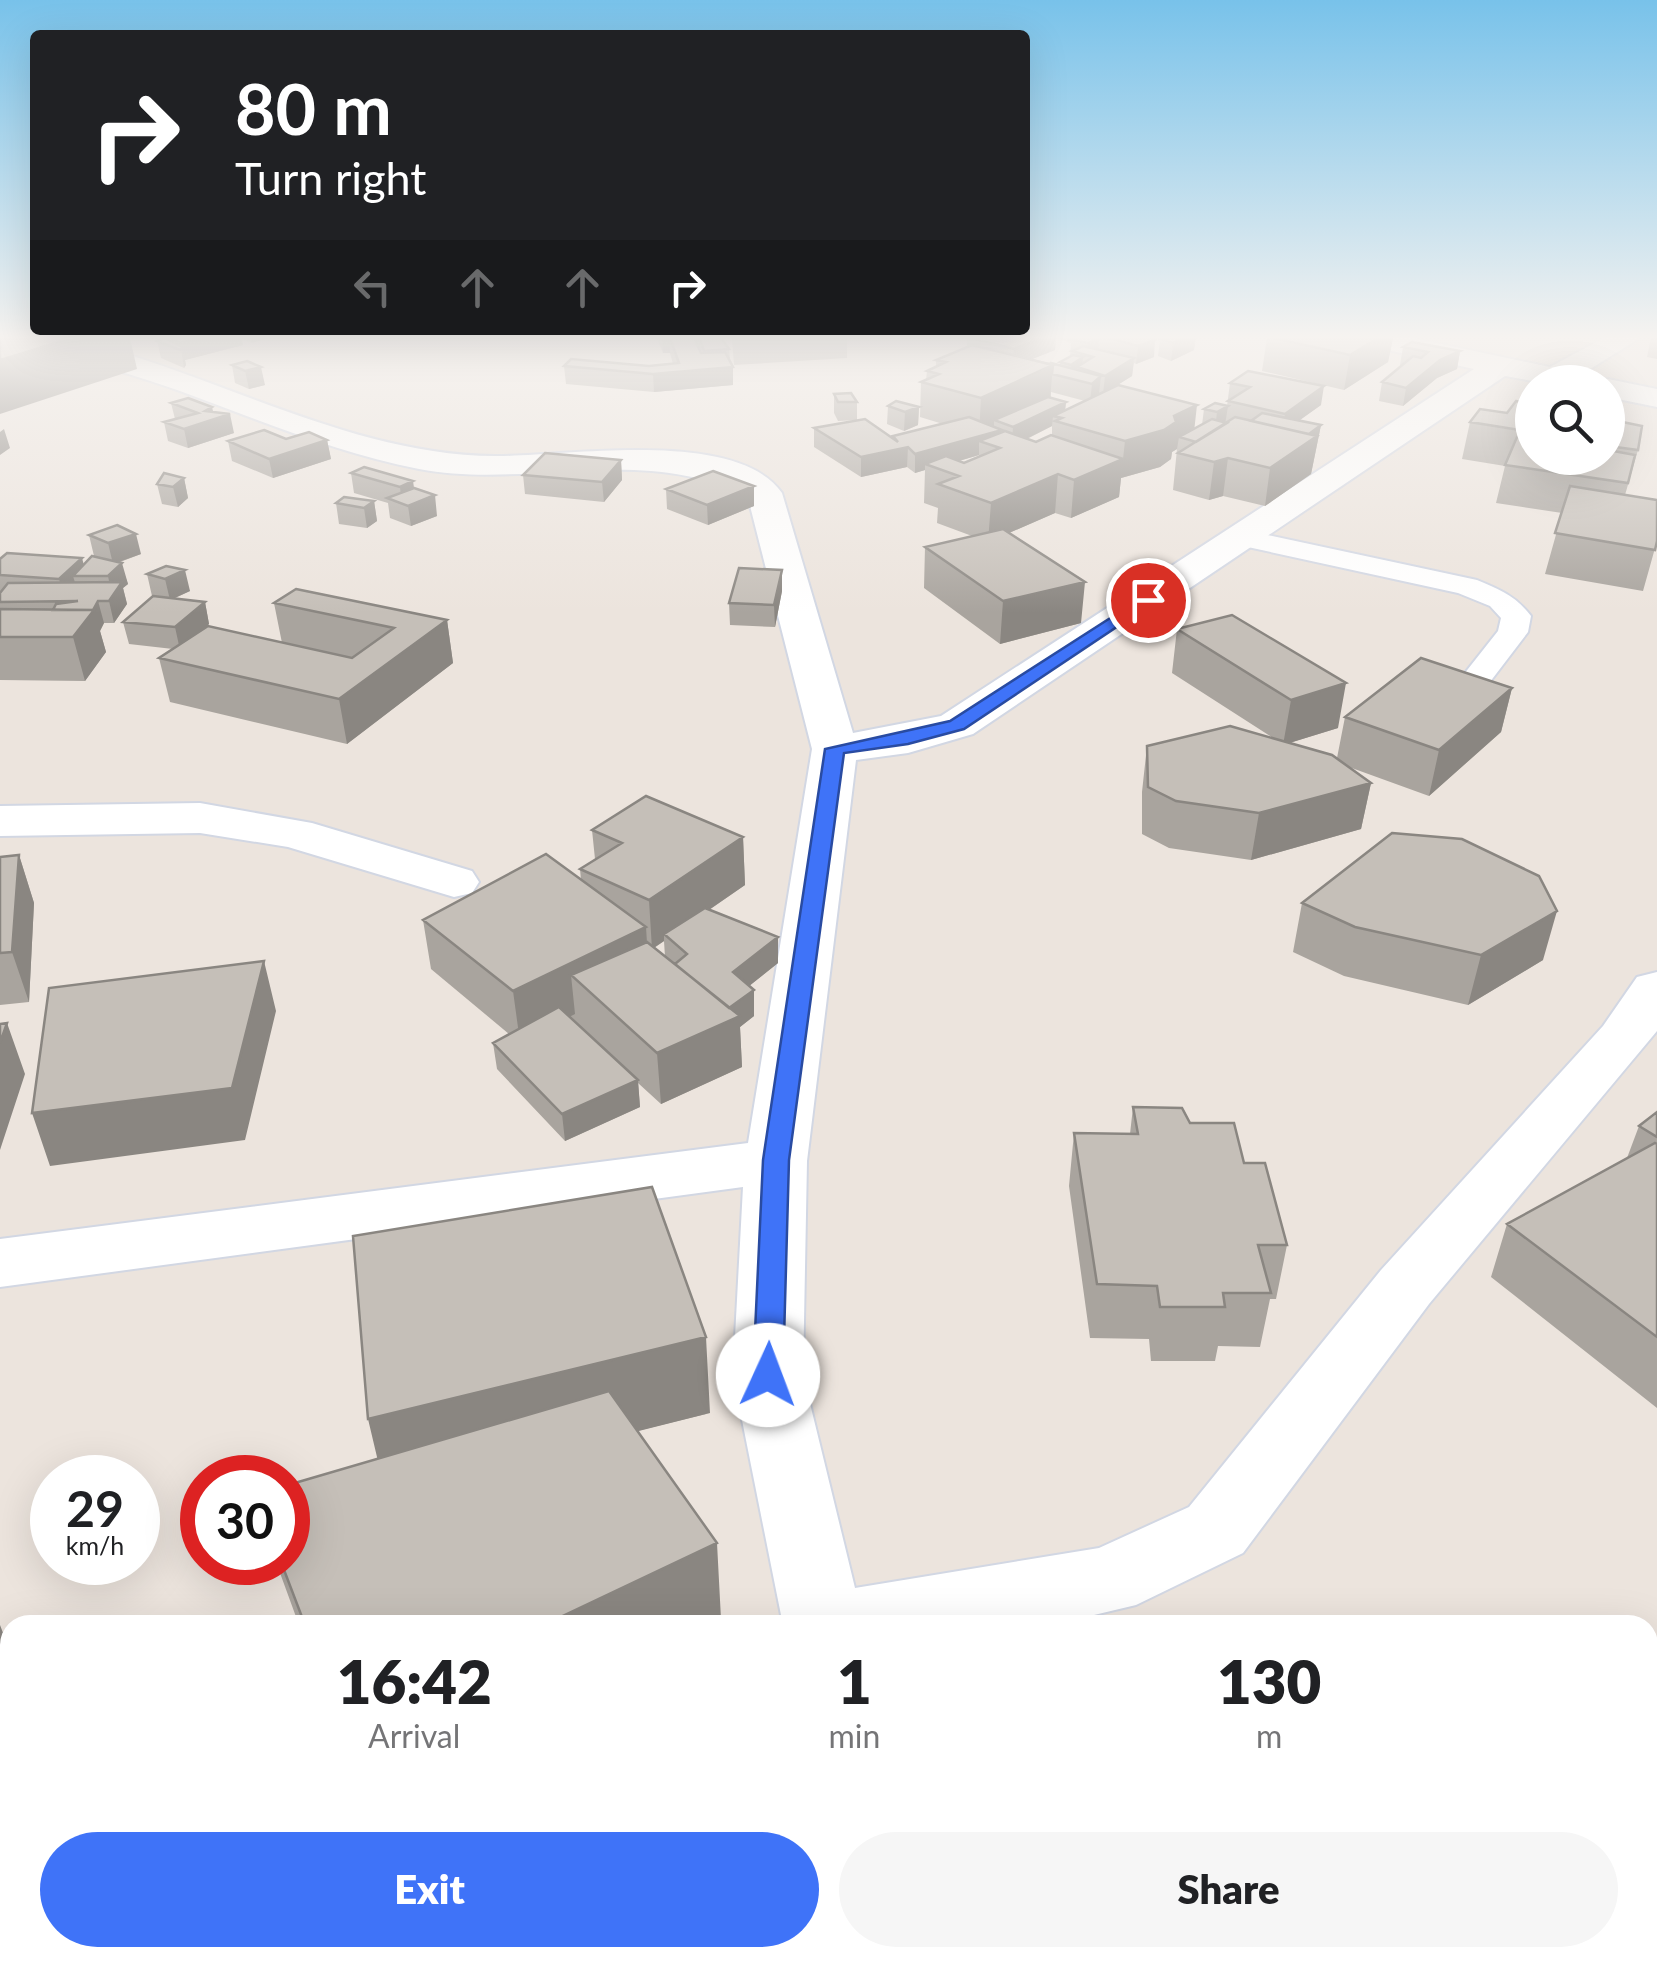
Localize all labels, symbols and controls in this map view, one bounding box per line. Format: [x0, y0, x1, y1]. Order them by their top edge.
text: 80 m [235, 66, 392, 150]
icon: right [70, 70, 200, 200]
text: Turn right [235, 151, 426, 205]
icon: left [345, 260, 400, 315]
icon: ahead [450, 260, 505, 315]
icon: ahead [555, 260, 610, 315]
icon: right [660, 260, 715, 315]
map controls [1515, 365, 1625, 475]
button: search [1515, 365, 1625, 475]
pin [1106, 558, 1191, 643]
icon: arrive [1121, 573, 1176, 628]
position arrow [716, 1323, 820, 1427]
speed limit sign: 30 [180, 1455, 310, 1585]
text: 29 [66, 1478, 124, 1538]
text: km/h [66, 1530, 124, 1560]
text: 16:42 [337, 1645, 492, 1717]
text: 1 [837, 1645, 872, 1717]
text: 130 [1217, 1645, 1321, 1717]
text: Arrival [368, 1716, 460, 1755]
text: min [828, 1716, 880, 1755]
text: m [1256, 1716, 1282, 1755]
button: Exit [40, 1832, 819, 1947]
button: Share [839, 1832, 1618, 1947]

